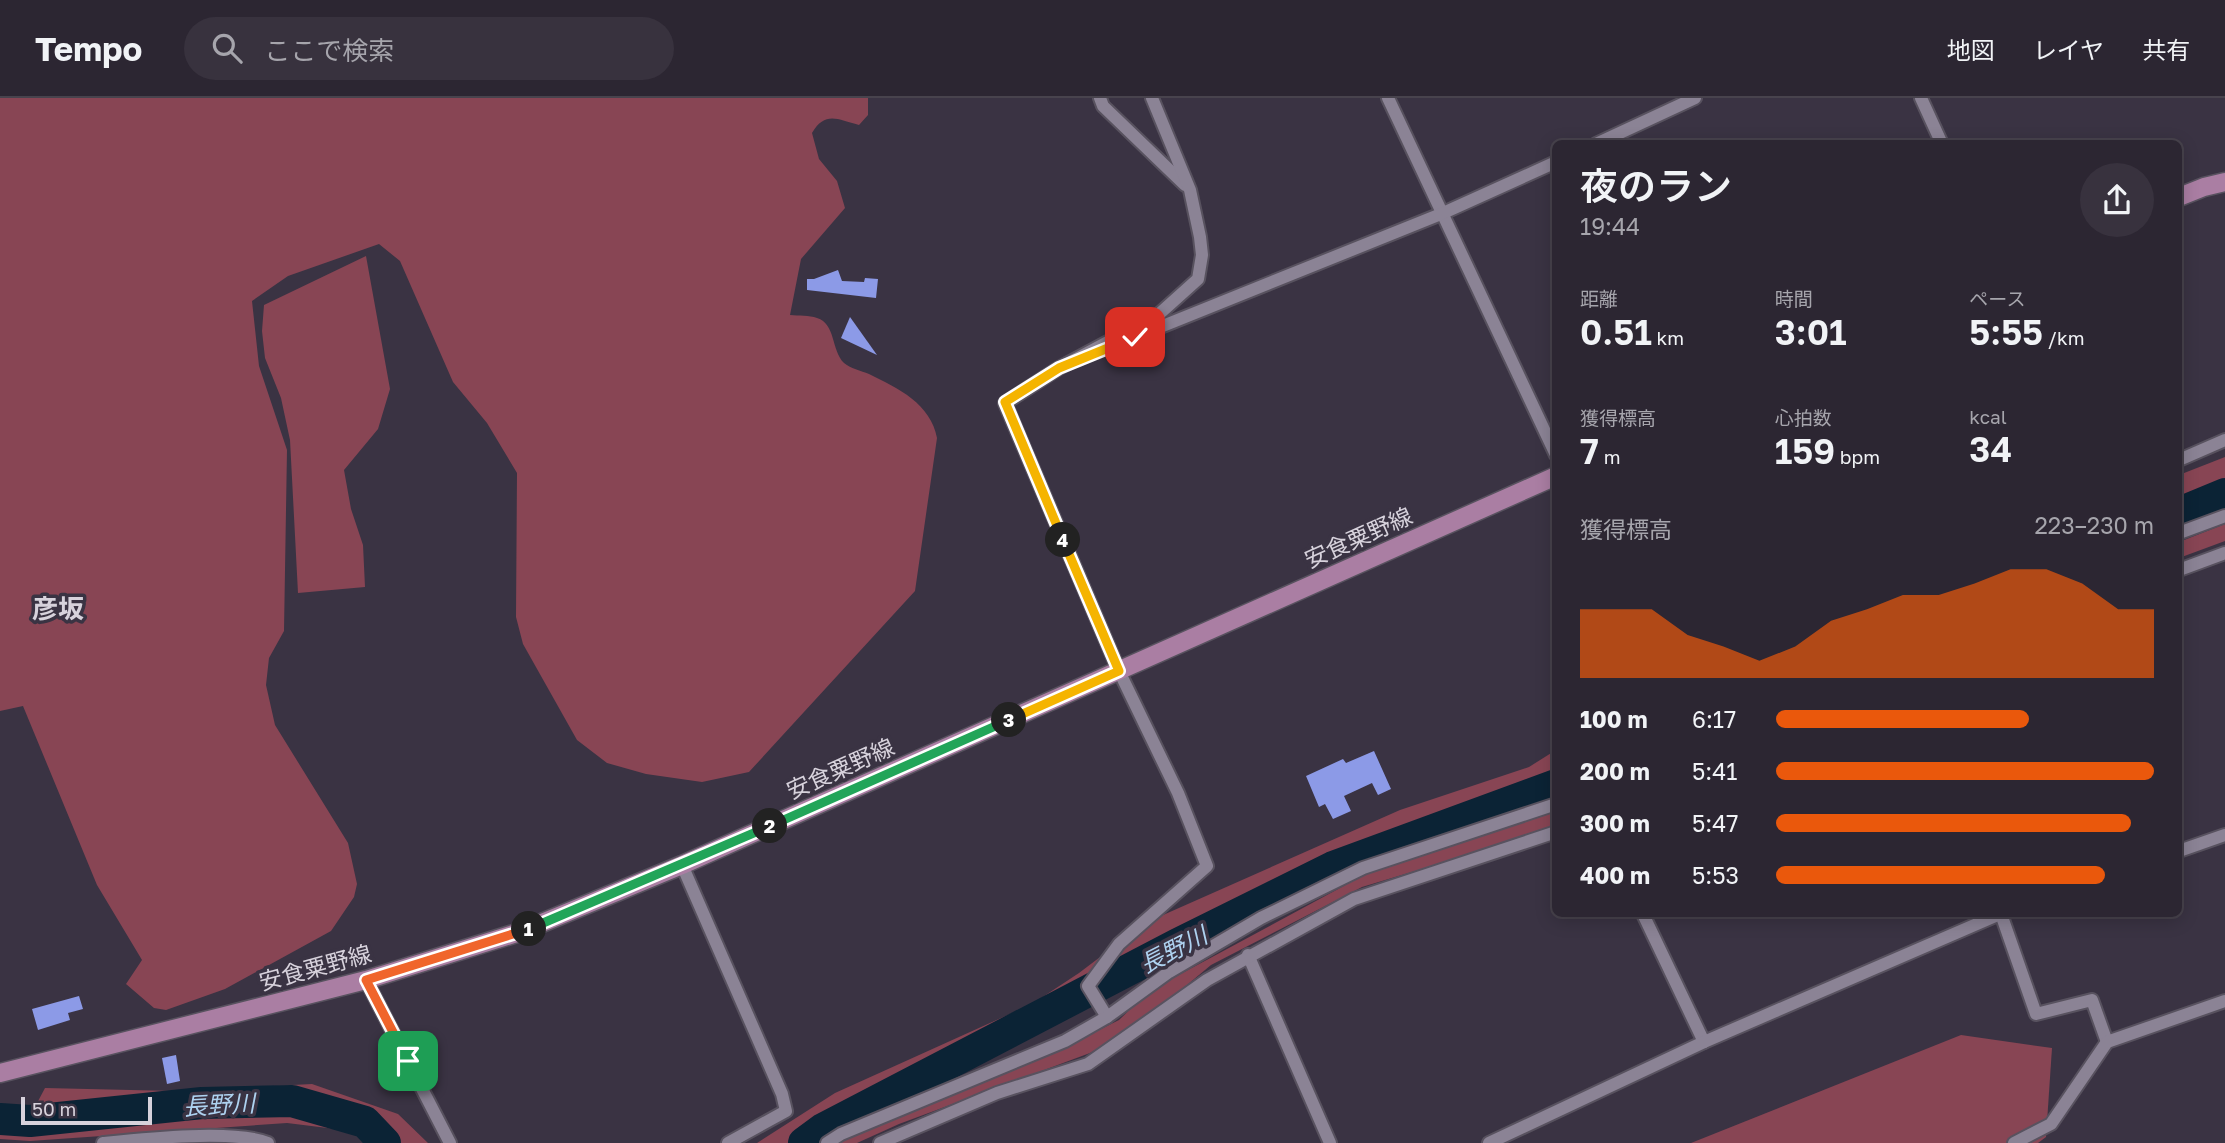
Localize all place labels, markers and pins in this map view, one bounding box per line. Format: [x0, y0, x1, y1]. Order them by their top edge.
pin [1105, 307, 1165, 367]
pin: 4 [1046, 522, 1080, 558]
pin: 3 [992, 702, 1026, 738]
pin: 2 [752, 808, 788, 844]
pin: 1 [512, 912, 546, 946]
pin [378, 1031, 438, 1091]

